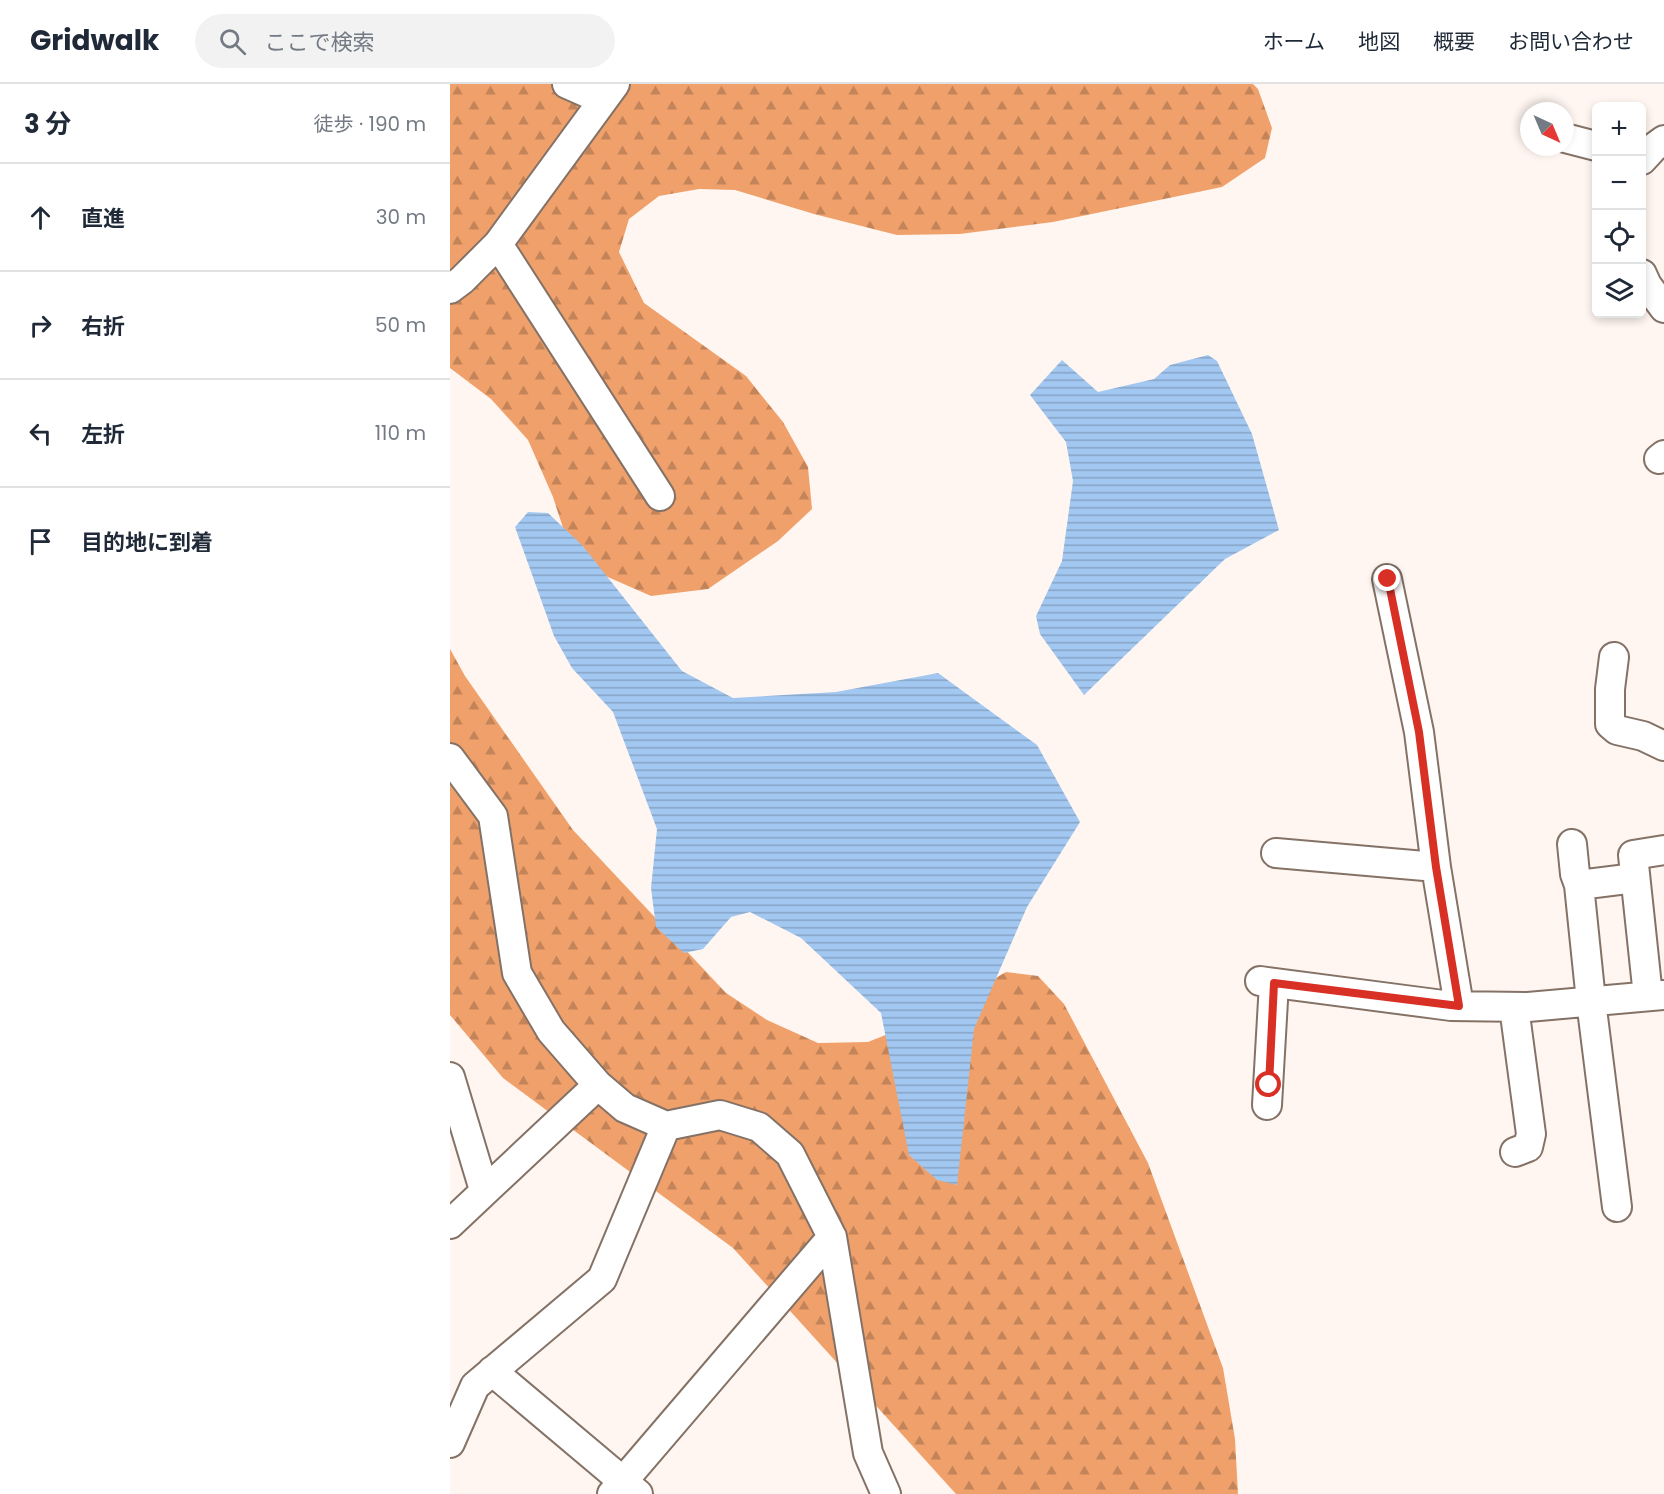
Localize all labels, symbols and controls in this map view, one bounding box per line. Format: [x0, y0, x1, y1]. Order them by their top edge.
search box [195, 14, 615, 68]
text: Gridwalk [30, 21, 159, 60]
icon: search [216, 25, 249, 58]
text: ここで検索 [264, 27, 374, 58]
text: ホーム [1263, 27, 1325, 56]
text: 地図 [1358, 27, 1400, 56]
text: 概要 [1433, 27, 1475, 56]
text: お問い合わせ [1508, 27, 1634, 56]
north arrow [1520, 102, 1574, 156]
map controls [1592, 102, 1646, 318]
button: + [1592, 102, 1646, 156]
text: 3 分 [24, 106, 71, 142]
text: 徒歩 · 190 m [314, 110, 426, 138]
button: − [1592, 156, 1646, 210]
icon: ahead [24, 201, 57, 234]
text: 直進 [81, 203, 125, 234]
text: 30 m [376, 203, 426, 231]
button: locate [1592, 210, 1646, 264]
button: layers [1592, 264, 1646, 318]
icon: right [24, 309, 57, 342]
text: 右折 [81, 311, 125, 342]
text: 50 m [375, 311, 426, 339]
icon: left [24, 417, 57, 450]
text: 左折 [81, 419, 125, 450]
text: 110 m [375, 419, 426, 447]
icon: arrive [24, 525, 57, 558]
text: 目的地に到着 [81, 527, 213, 558]
route end [1374, 565, 1400, 591]
route start [1255, 1071, 1281, 1097]

